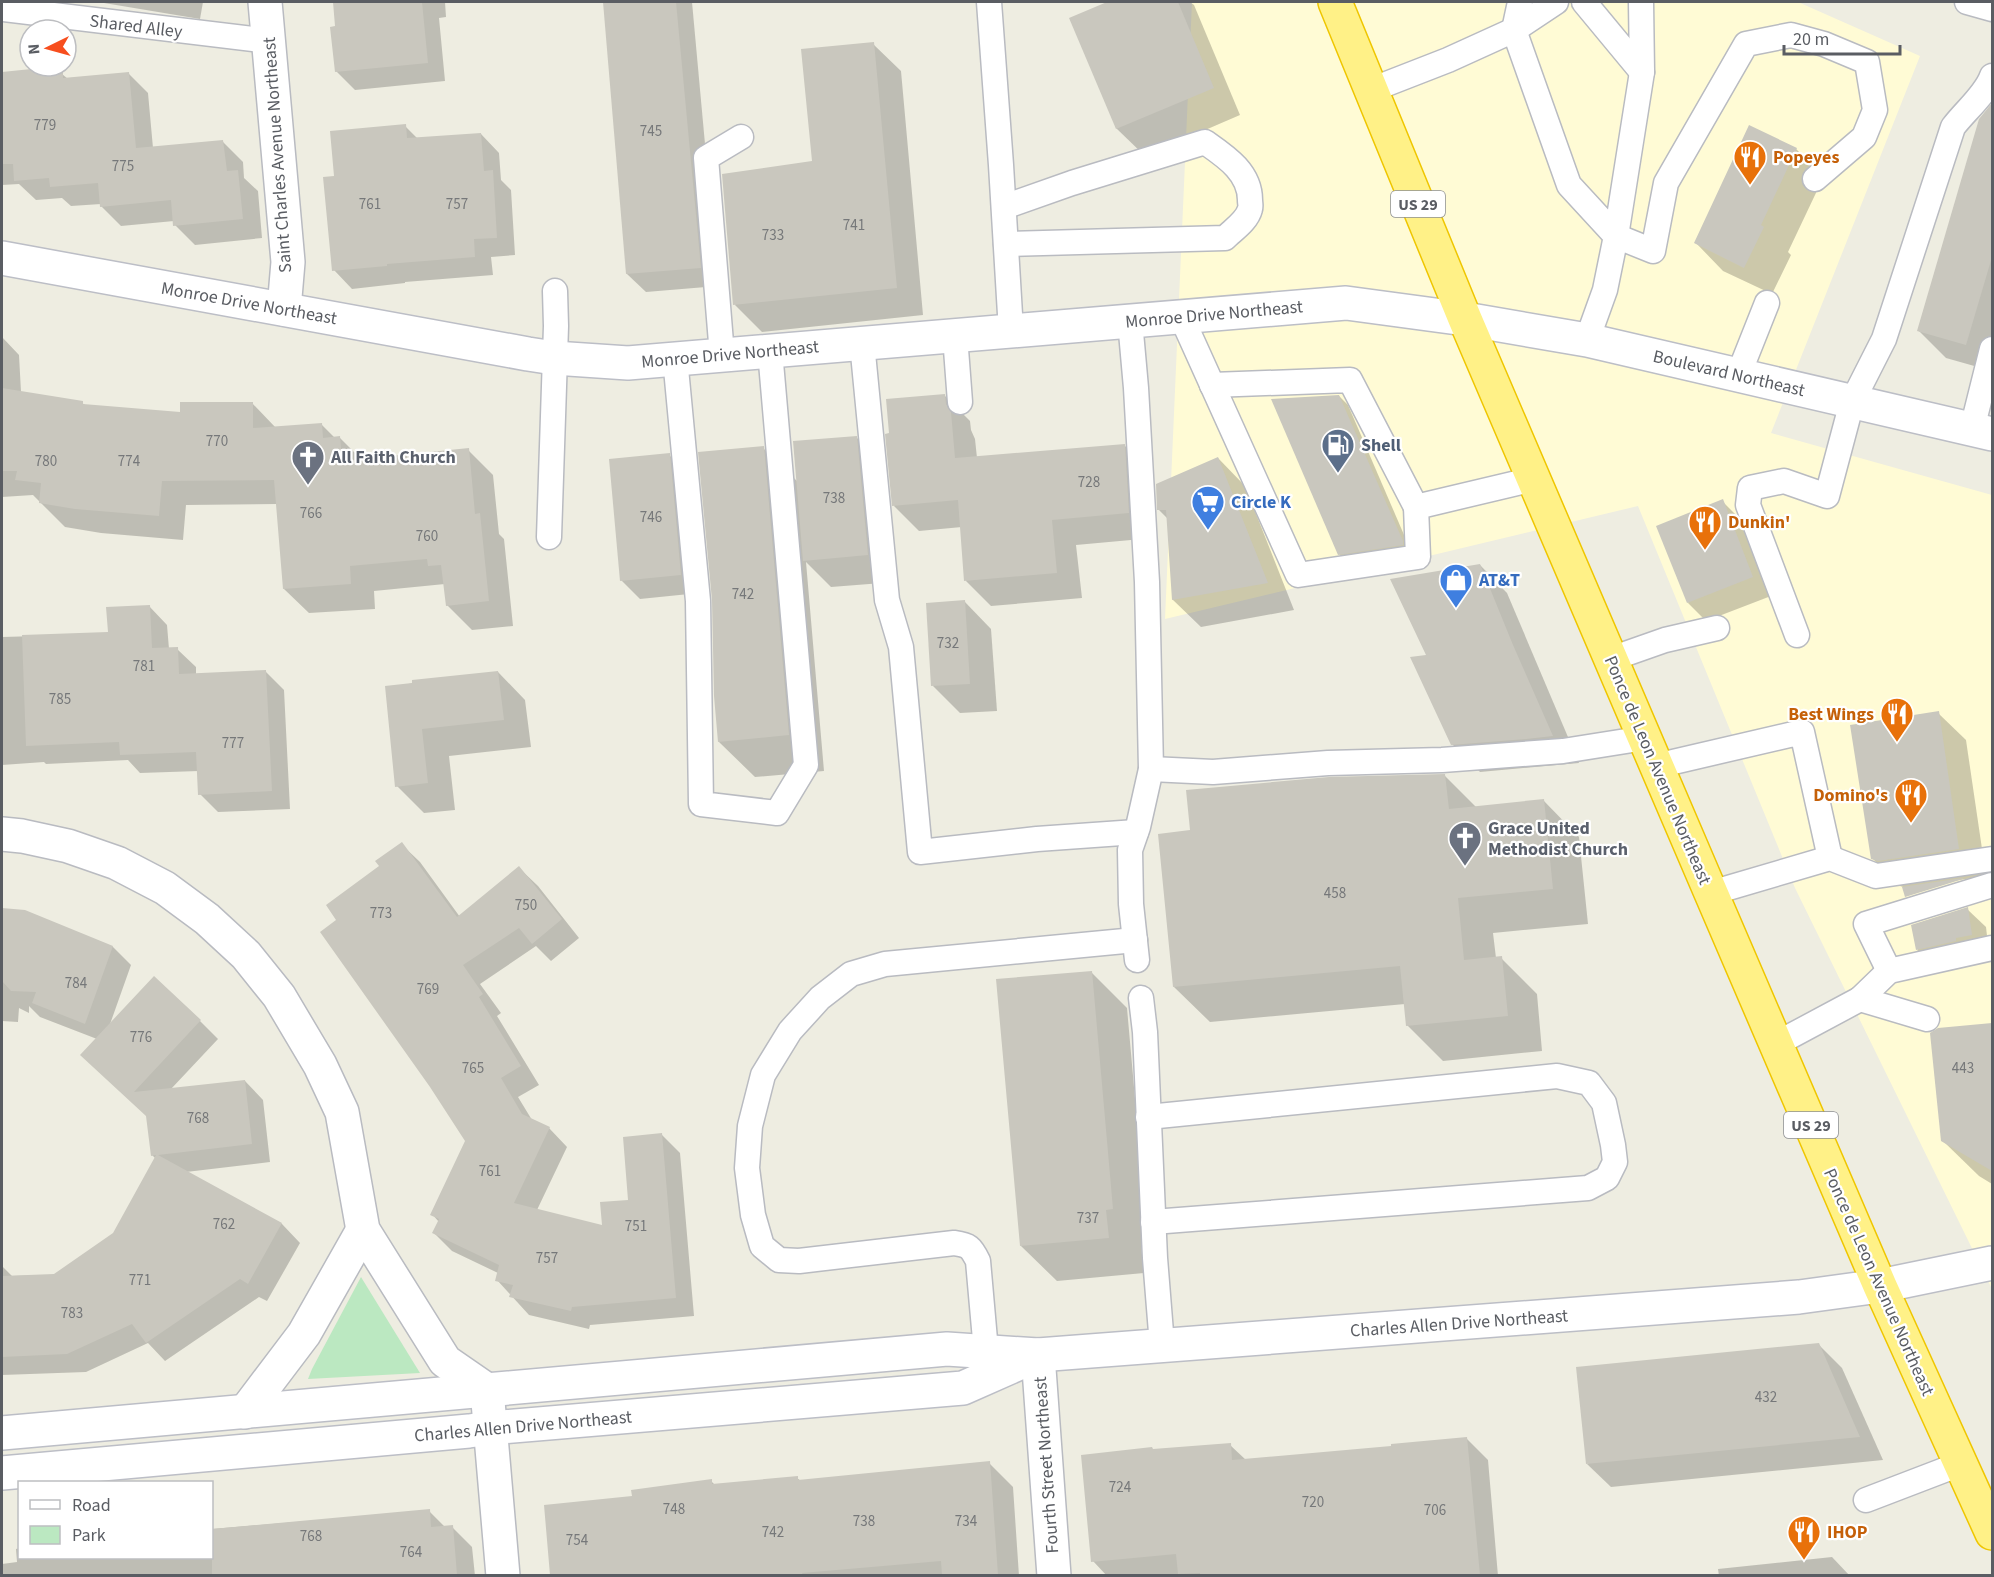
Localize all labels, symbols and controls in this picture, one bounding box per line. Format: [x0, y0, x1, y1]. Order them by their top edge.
street label: Shared Alley [88, 8, 184, 45]
north arrow [18, 18, 78, 78]
scale bar [1784, 18, 1900, 56]
text: 20 m [1793, 27, 1829, 52]
street label: Saint Charles Avenue Northeast [257, 36, 298, 274]
text: N [23, 43, 45, 55]
house number: 779 [34, 115, 56, 136]
house number: 745 [640, 121, 662, 142]
restaurant icon: Popeyes [1732, 139, 1768, 186]
place label: Popeyes [1773, 145, 1839, 170]
house number: 775 [112, 156, 134, 177]
road number: US 29 [1391, 191, 1445, 217]
house number: 761 [359, 194, 381, 215]
house number: 757 [446, 194, 468, 215]
house number: 741 [843, 215, 865, 236]
house number: 733 [762, 225, 784, 246]
street label: Monroe Drive Northeast [159, 276, 339, 331]
street label: Monroe Drive Northeast [1124, 294, 1304, 335]
street label: Monroe Drive Northeast [640, 334, 820, 375]
street label: Boulevard Northeast [1651, 344, 1807, 403]
fuel station icon: Shell [1320, 427, 1356, 474]
house number: 770 [206, 431, 228, 452]
place label: Shell [1361, 433, 1401, 458]
church icon: All Faith Church [290, 439, 326, 486]
place label: All Faith Church [330, 445, 456, 470]
house number: 780 [35, 451, 57, 472]
house number: 774 [118, 451, 141, 472]
house number: 728 [1078, 472, 1100, 493]
supermarket icon: Circle K [1190, 484, 1226, 531]
house number: 738 [823, 488, 845, 509]
place label: Circle K [1231, 490, 1292, 515]
house number: 766 [300, 503, 322, 524]
restaurant icon: Dunkin' [1687, 504, 1723, 551]
house number: 746 [640, 507, 662, 528]
place label: Dunkin' [1728, 510, 1790, 535]
house number: 760 [416, 526, 438, 547]
shop icon: AT&T [1438, 562, 1474, 609]
place label: AT&T [1478, 568, 1520, 593]
house number: 742 [732, 584, 754, 605]
house number: 732 [937, 633, 959, 654]
street label: Ponce de Leon Avenue Northeast [1598, 652, 1717, 889]
house number: 781 [133, 656, 155, 677]
house number: 785 [49, 689, 71, 710]
restaurant icon: Best Wings [1879, 696, 1915, 743]
place label: Best Wings [1788, 702, 1874, 727]
house number: 777 [222, 733, 244, 754]
restaurant icon: Domino's [1893, 777, 1929, 824]
place label: Domino's [1813, 783, 1888, 808]
place label: Grace United Methodist Church [1488, 816, 1628, 862]
church icon: Grace United Methodist Church [1447, 820, 1483, 867]
house number: 458 [1324, 883, 1346, 904]
house number: 750 [515, 895, 537, 916]
house number: 773 [370, 903, 392, 924]
house number: 784 [65, 973, 88, 994]
house number: 769 [417, 979, 439, 1000]
house number: 776 [130, 1027, 152, 1048]
house number: 765 [462, 1058, 484, 1079]
house number: 443 [1952, 1058, 1974, 1079]
house number: 768 [187, 1108, 209, 1129]
road number: US 29 [1784, 1112, 1838, 1138]
house number: 761 [479, 1161, 501, 1182]
street label: Ponce de Leon Avenue Northeast [1817, 1165, 1940, 1400]
house number: 737 [1077, 1208, 1099, 1229]
house number: 762 [213, 1214, 235, 1235]
house number: 751 [625, 1216, 647, 1237]
house number: 757 [536, 1248, 558, 1269]
house number: 771 [129, 1270, 151, 1291]
house number: 783 [61, 1303, 83, 1324]
street label: Charles Allen Drive Northeast [1349, 1303, 1569, 1344]
street label: Fourth Street Northeast [1028, 1376, 1065, 1554]
house number: 432 [1755, 1387, 1777, 1408]
street label: Charles Allen Drive Northeast [413, 1405, 633, 1448]
house number: 724 [1109, 1477, 1132, 1498]
legend [18, 1481, 213, 1559]
house number: 720 [1302, 1492, 1324, 1513]
text: Road [72, 1493, 111, 1518]
house number: 748 [663, 1499, 685, 1520]
house number: 706 [1424, 1500, 1446, 1521]
house number: 738 [853, 1511, 875, 1532]
house number: 734 [955, 1511, 978, 1532]
restaurant icon: IHOP [1786, 1514, 1822, 1561]
place label: IHOP [1827, 1520, 1868, 1545]
house number: 742 [762, 1522, 784, 1543]
text: Park [72, 1523, 106, 1548]
house number: 768 [300, 1526, 322, 1547]
house number: 754 [566, 1530, 589, 1551]
house number: 764 [400, 1542, 423, 1563]

